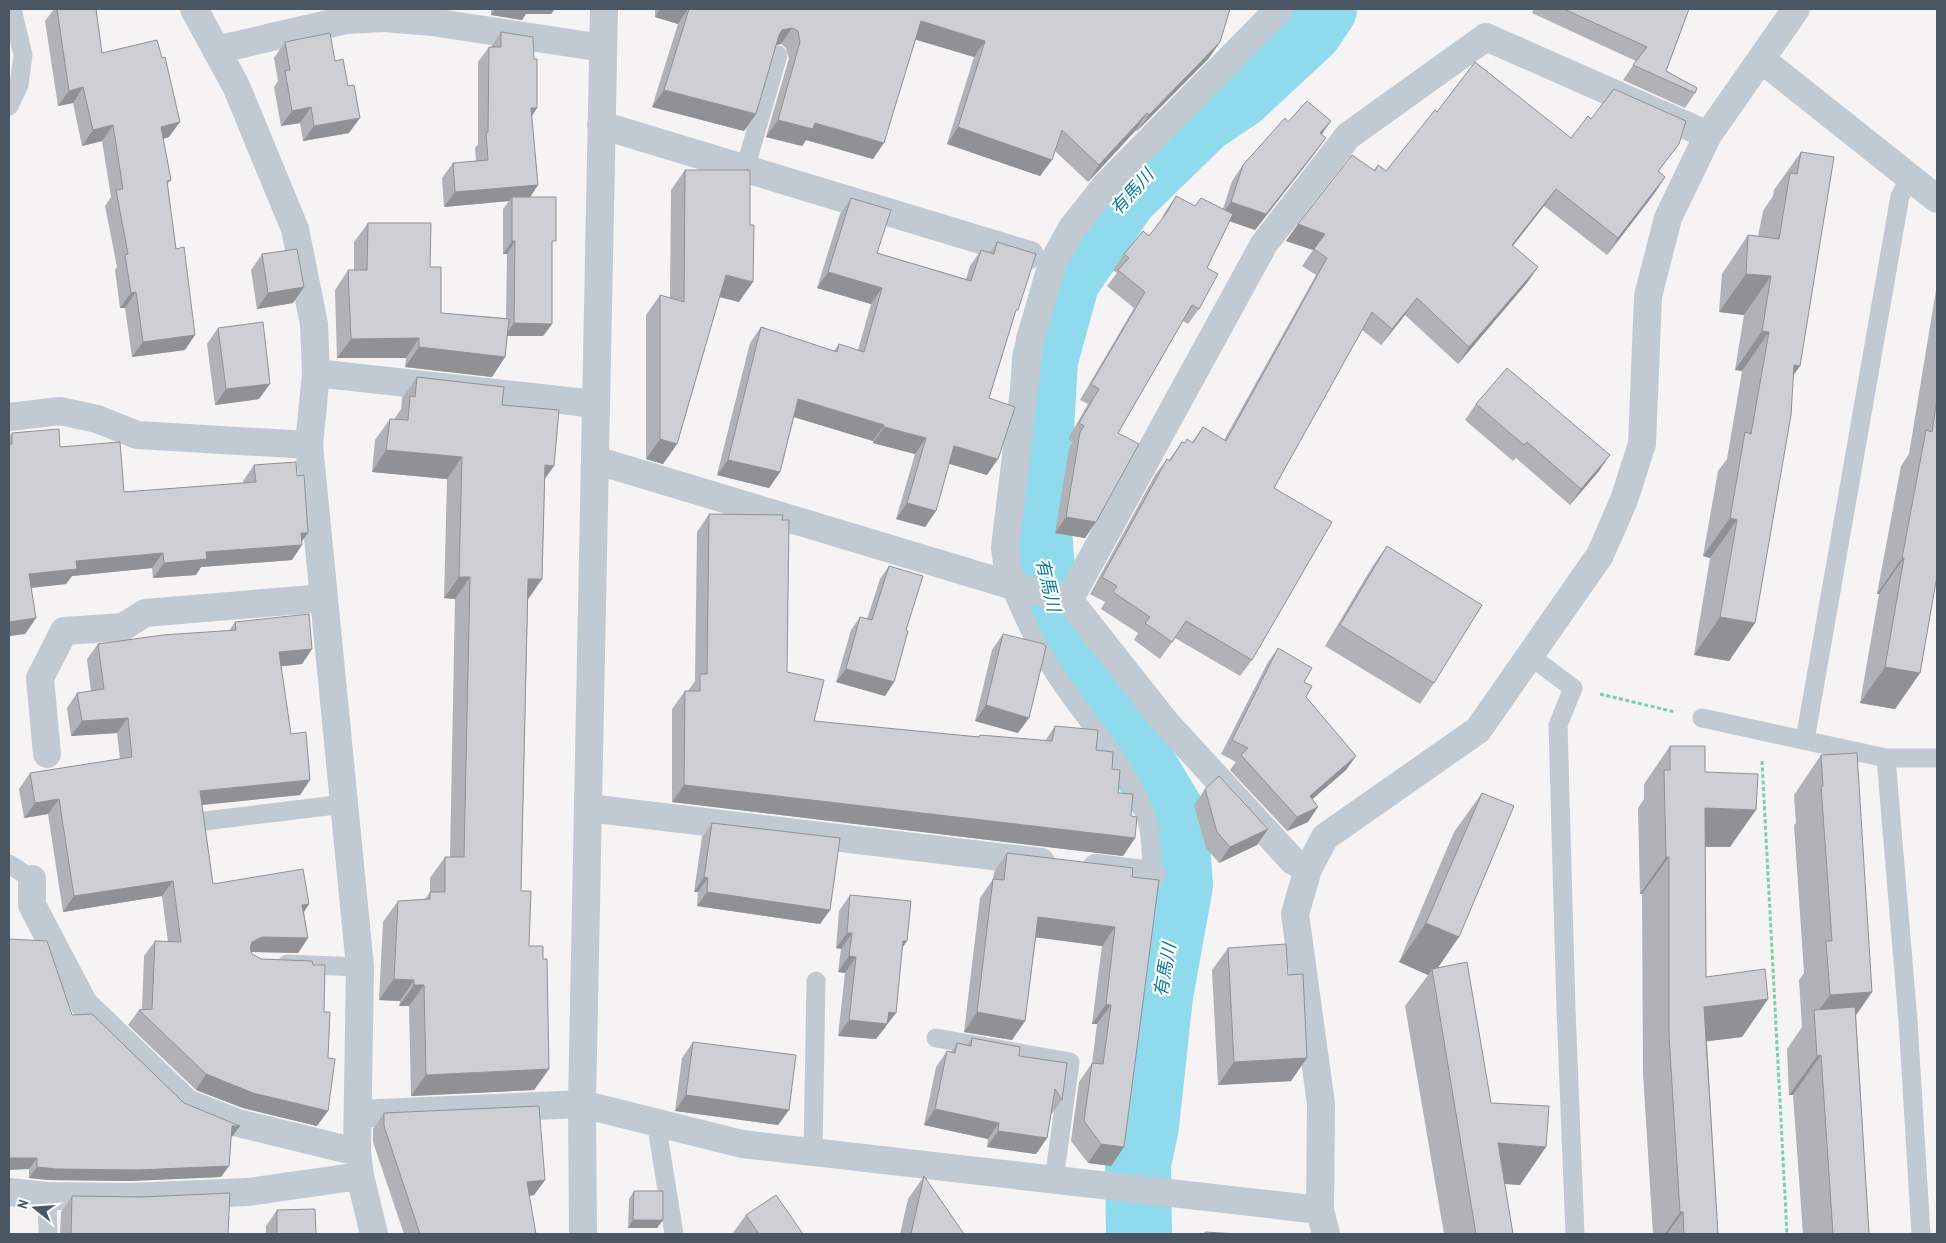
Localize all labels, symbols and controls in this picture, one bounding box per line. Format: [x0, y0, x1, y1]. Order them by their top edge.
water label: 有馬川 [1104, 162, 1160, 220]
water label: 有馬川 [1030, 556, 1067, 616]
water label: 有馬川 [1148, 939, 1182, 999]
north arrow [10, 1183, 60, 1233]
text: N [13, 1198, 32, 1211]

